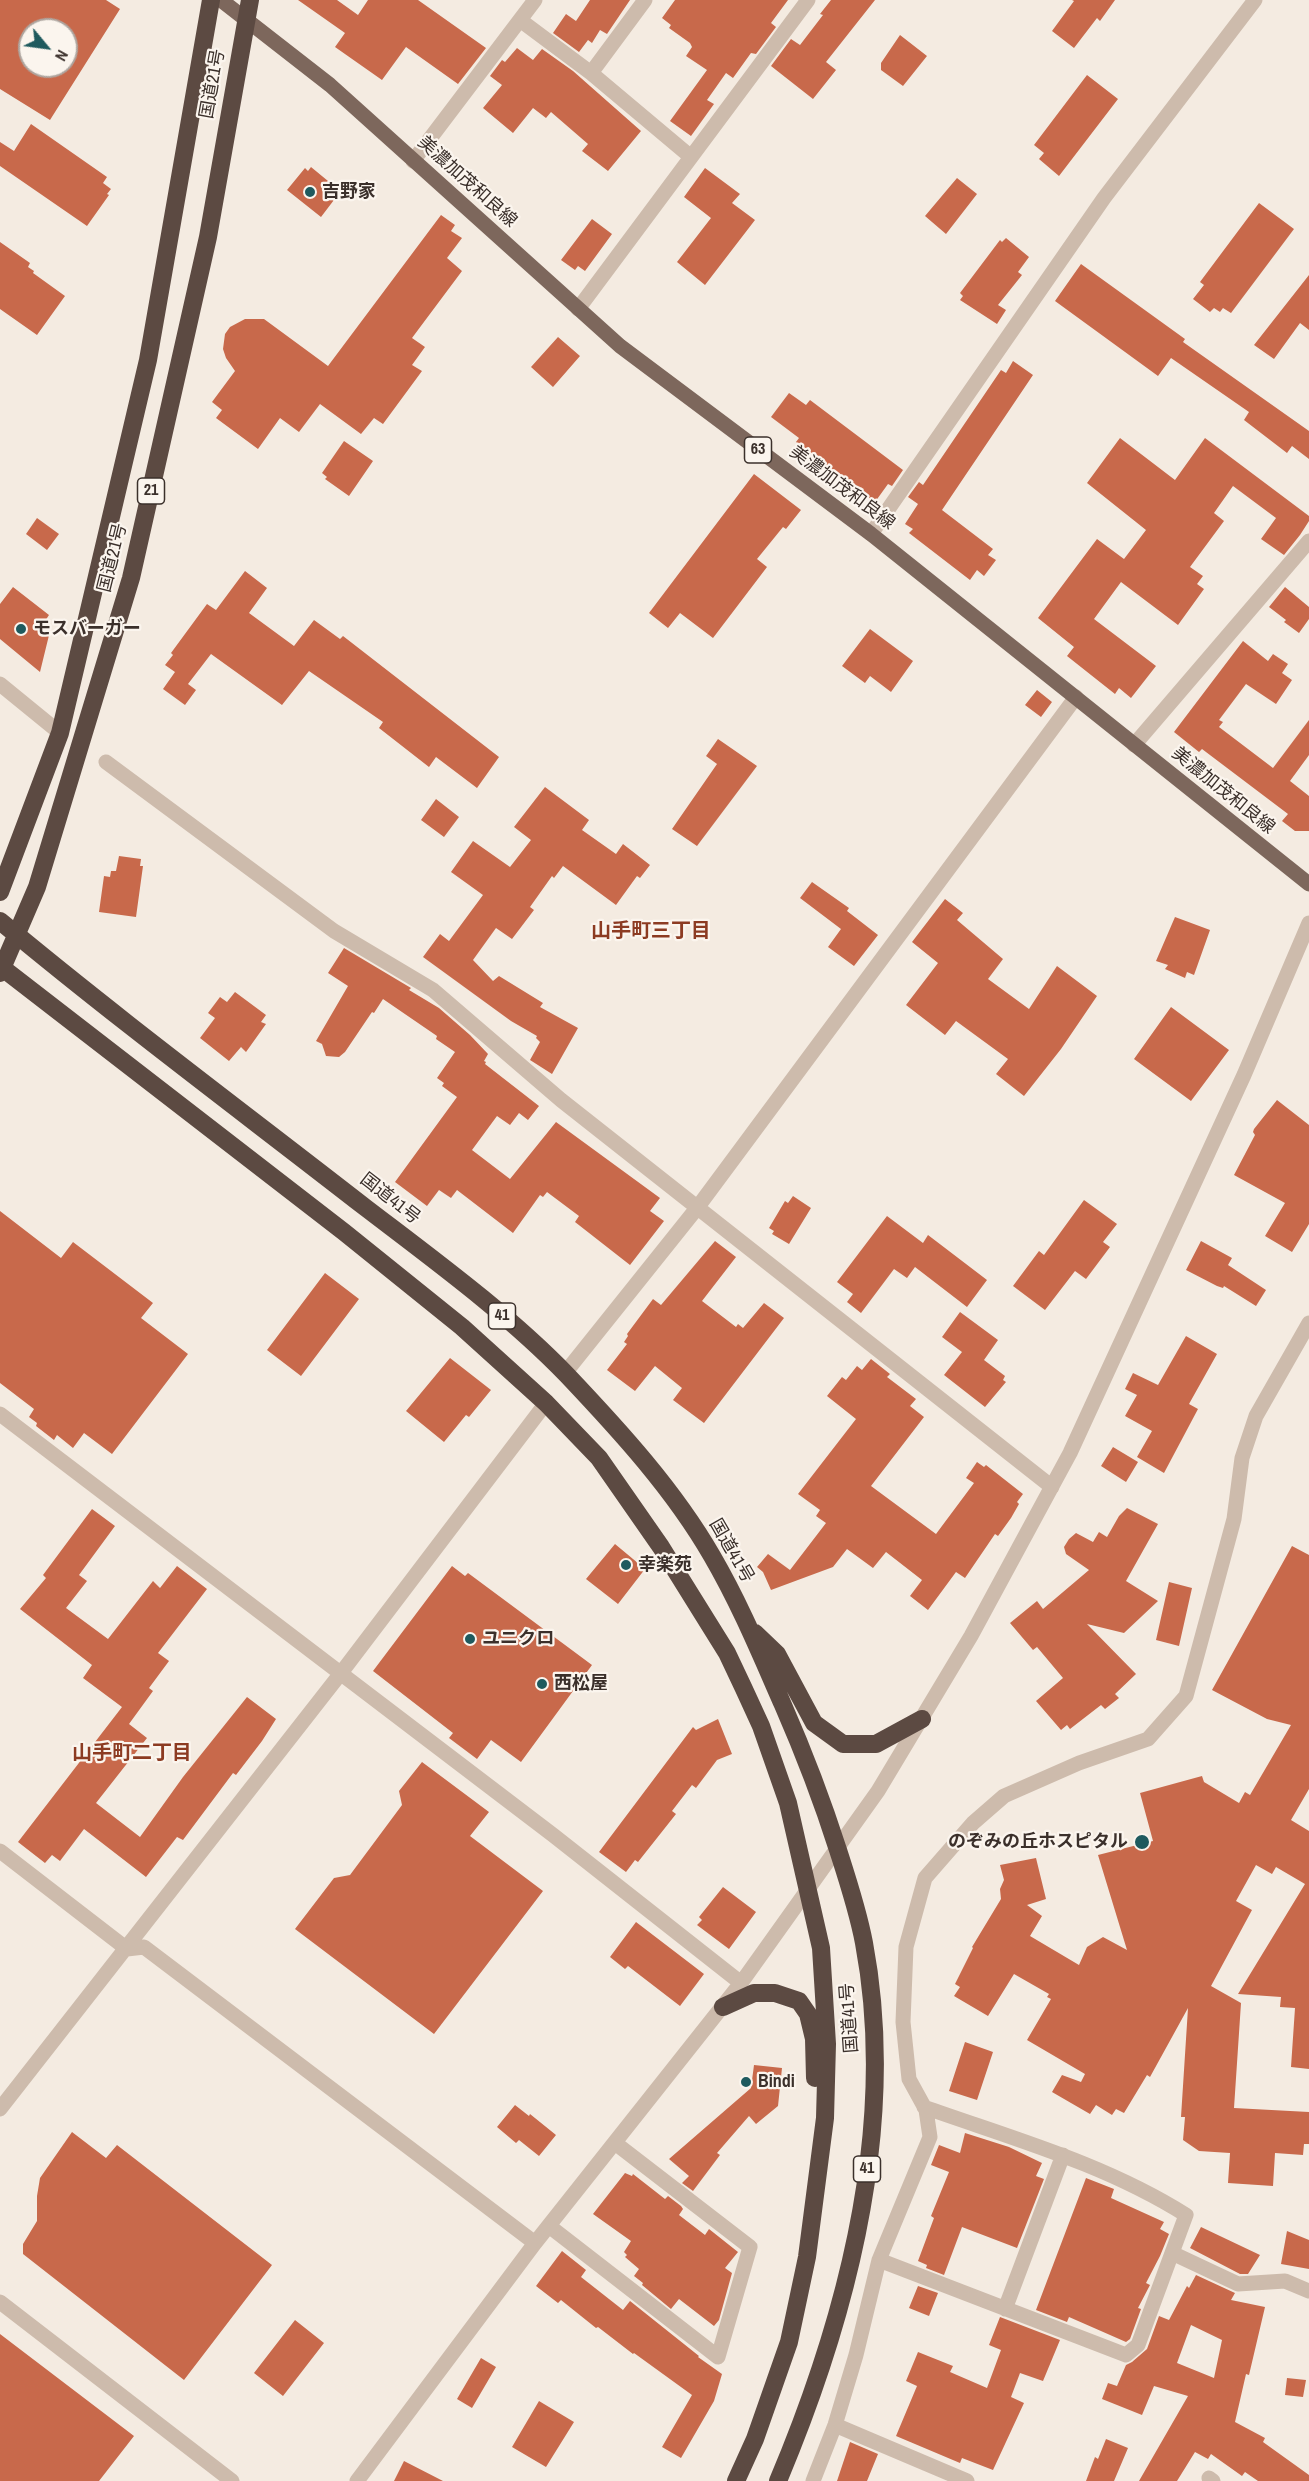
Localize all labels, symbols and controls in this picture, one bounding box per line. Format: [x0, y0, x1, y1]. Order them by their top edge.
north arrow [18, 18, 78, 78]
text: N [50, 46, 74, 65]
street label: 国道21号 [196, 47, 230, 121]
street label: 美濃加茂和良線 [413, 132, 521, 232]
place label: 吉野家 [322, 181, 376, 203]
marker: 吉野家 [303, 185, 317, 199]
road number: 63 [744, 437, 771, 463]
street label: 美濃加茂和良線 [785, 441, 899, 535]
road number: 21 [138, 478, 164, 504]
street label: 国道21号 [94, 521, 132, 595]
place label: モスバーガー [33, 618, 141, 640]
marker: モスバーガー [14, 622, 28, 636]
street label: 美濃加茂和良線 [1167, 743, 1279, 839]
district label: 山手町三丁目 [591, 920, 711, 944]
street label: 国道41号 [356, 1169, 424, 1229]
road number: 41 [488, 1303, 516, 1329]
street label: 国道41号 [704, 1515, 758, 1587]
place label: 幸楽苑 [638, 1554, 692, 1576]
marker: 幸楽苑 [619, 1558, 633, 1572]
place label: ユニクロ [482, 1628, 554, 1650]
marker: ユニクロ [463, 1632, 477, 1646]
place label: 西松屋 [554, 1673, 608, 1695]
marker: 西松屋 [535, 1677, 549, 1691]
district label: 山手町二丁目 [72, 1742, 192, 1766]
place label: のぞみの丘ホスピタル [948, 1831, 1128, 1853]
marker: のぞみの丘ホスピタル [1133, 1833, 1151, 1851]
street label: 国道41号 [837, 1982, 863, 2054]
place label: Bindi [758, 2071, 795, 2093]
marker: Bindi [739, 2075, 753, 2089]
road number: 41 [854, 2156, 880, 2182]

